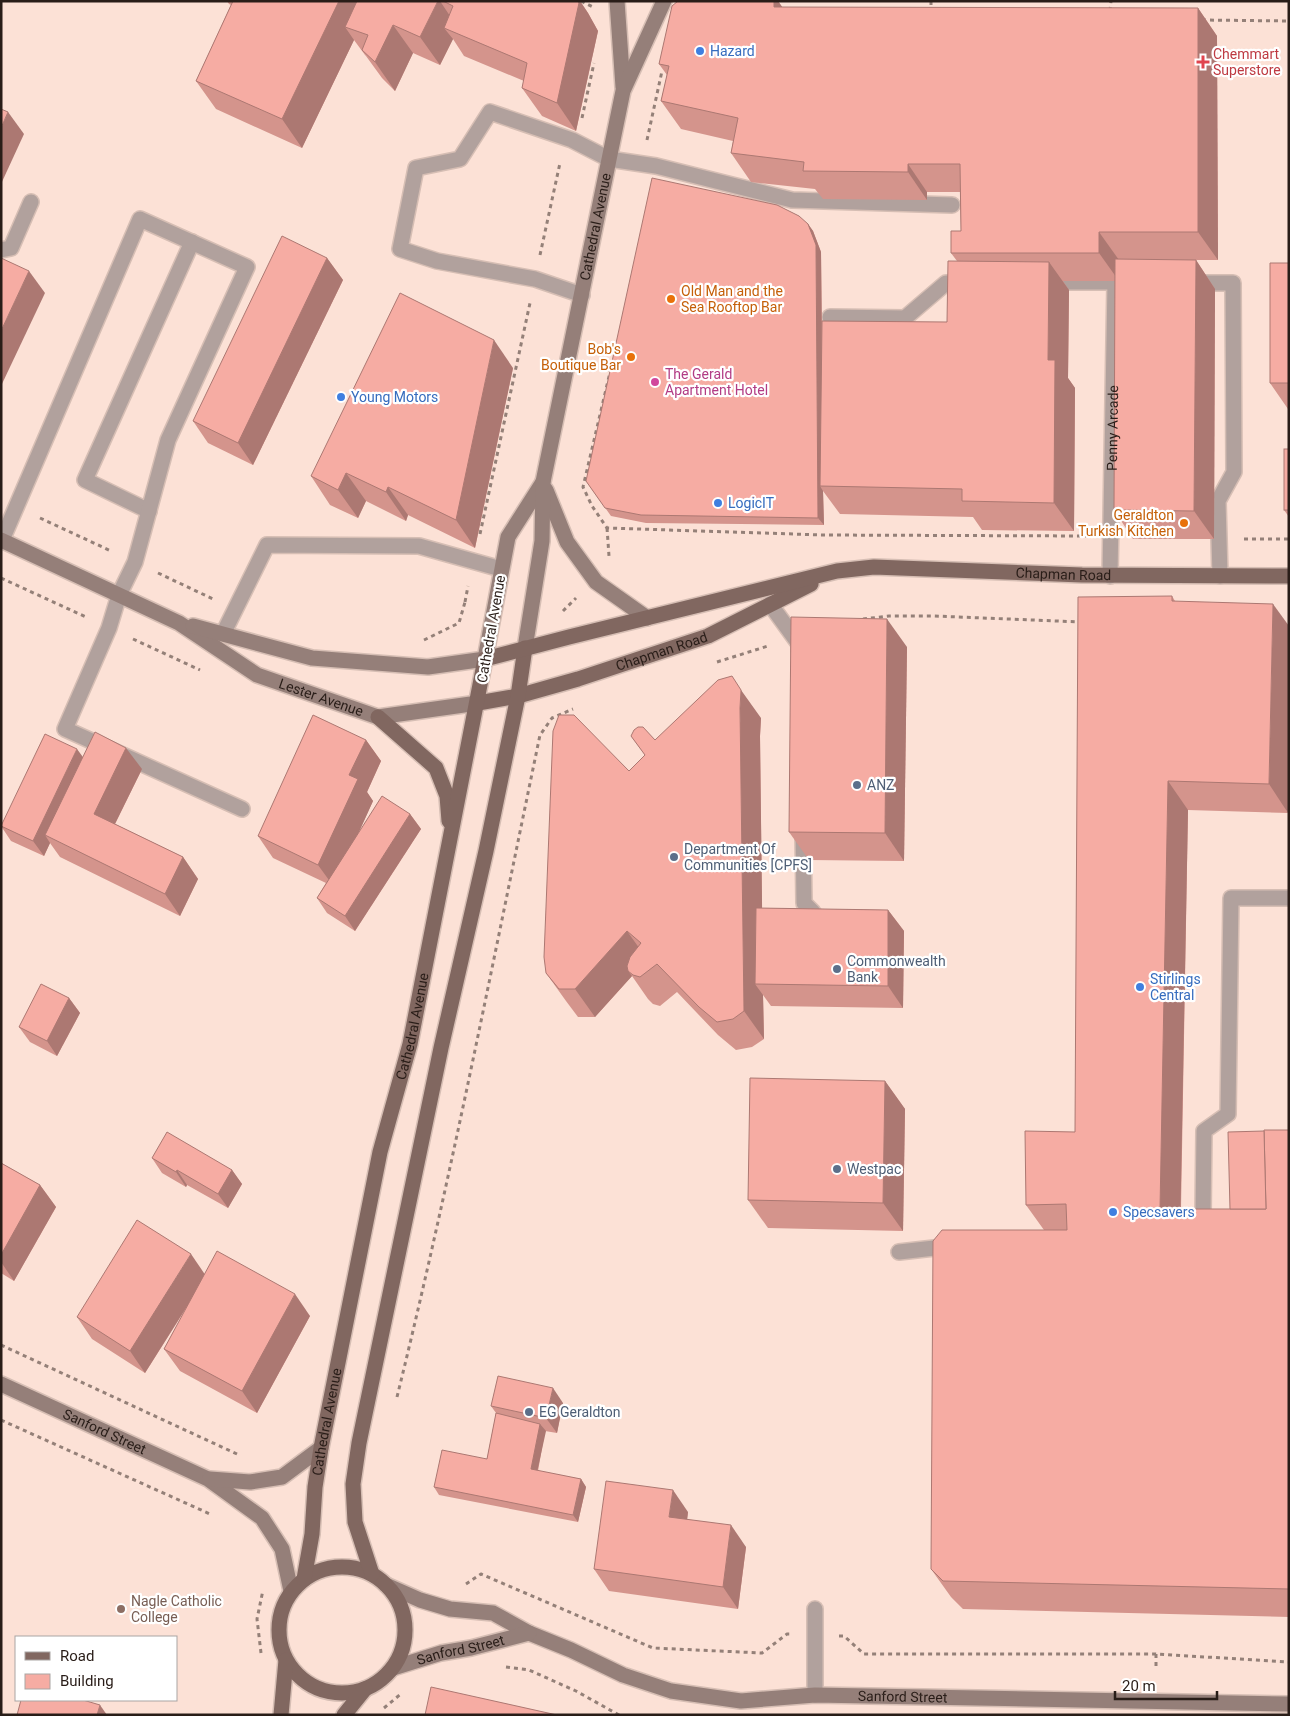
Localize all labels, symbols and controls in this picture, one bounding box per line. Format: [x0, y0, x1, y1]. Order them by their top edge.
place label: Hazard [710, 43, 755, 59]
marker: Hazard [694, 45, 706, 57]
place label: Chemmart Superstore [1213, 46, 1281, 78]
marker: Chemmart Superstore [1197, 56, 1209, 68]
street label: Cathedral Avenue [576, 172, 614, 282]
place label: Old Man and the Sea Rooftop Bar [681, 283, 783, 315]
marker: Old Man and the Sea Rooftop Bar [665, 293, 677, 305]
place label: Bob's Boutique Bar [541, 341, 621, 373]
marker: Bob's Boutique Bar [625, 351, 637, 363]
place label: The Gerald Apartment Hotel [665, 366, 768, 398]
marker: The Gerald Apartment Hotel [649, 376, 661, 388]
street label: Penny Arcade [1104, 385, 1121, 471]
place label: Young Motors [351, 389, 438, 405]
marker: Young Motors [335, 391, 347, 403]
place label: LogicIT [728, 495, 775, 511]
marker: LogicIT [712, 497, 724, 509]
place label: Geraldton Turkish Kitchen [1078, 507, 1174, 539]
marker: Geraldton Turkish Kitchen [1178, 517, 1190, 529]
street label: Chapman Road [1015, 564, 1111, 583]
street label: Cathedral Avenue [474, 574, 508, 684]
street label: Chapman Road [614, 629, 709, 674]
street label: Lester Avenue [277, 675, 365, 719]
place label: ANZ [867, 777, 895, 793]
marker: ANZ [851, 779, 863, 791]
place label: Department Of Communities [CPFS] [684, 841, 812, 873]
marker: Department Of Communities [CPFS] [668, 851, 680, 863]
place label: Commonwealth Bank [847, 953, 946, 985]
marker: Commonwealth Bank [831, 963, 843, 975]
street label: Cathedral Avenue [392, 971, 432, 1082]
place label: Stirlings Central [1150, 971, 1201, 1003]
marker: Stirlings Central [1134, 981, 1146, 993]
place label: Westpac [847, 1161, 901, 1177]
marker: Westpac [831, 1163, 843, 1175]
place label: Specsavers [1123, 1204, 1195, 1220]
marker: Specsavers [1107, 1206, 1119, 1218]
street label: Cathedral Avenue [309, 1367, 345, 1477]
place label: EG Geraldton [539, 1404, 620, 1420]
street label: Sanford Street [61, 1406, 149, 1458]
marker: EG Geraldton [523, 1406, 535, 1418]
place label: Nagle Catholic College [131, 1593, 222, 1625]
marker: Nagle Catholic College [115, 1603, 127, 1615]
street label: Sanford Street [415, 1632, 506, 1668]
legend [15, 1636, 178, 1701]
text: Road [60, 1647, 94, 1665]
scale bar [1115, 1668, 1218, 1700]
text: Building [60, 1672, 114, 1690]
text: 20 m [1122, 1677, 1156, 1695]
street label: Sanford Street [858, 1688, 948, 1706]

